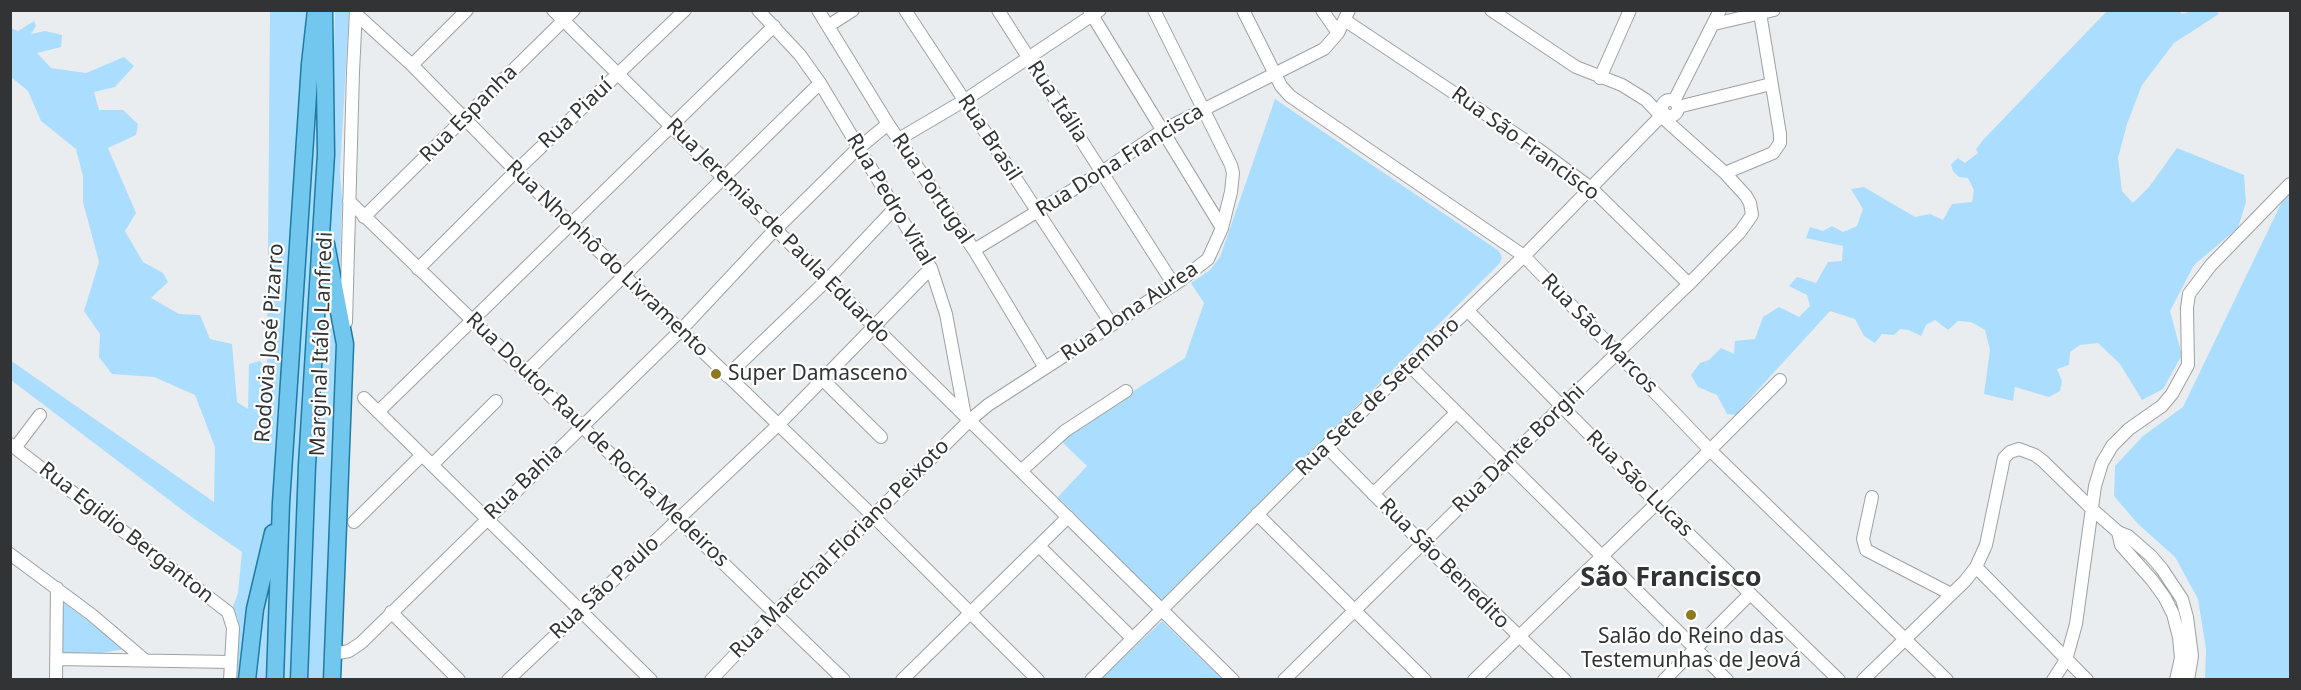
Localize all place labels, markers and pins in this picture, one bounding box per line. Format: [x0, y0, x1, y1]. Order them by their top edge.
place label: Super Damasceno [728, 361, 908, 387]
marker: Super Damasceno [709, 367, 723, 381]
marker: Salão do Reino das Testemunhas de Jeová [1684, 608, 1698, 622]
place label: Salão do Reino das Testemunhas de Jeová [1581, 624, 1801, 674]

